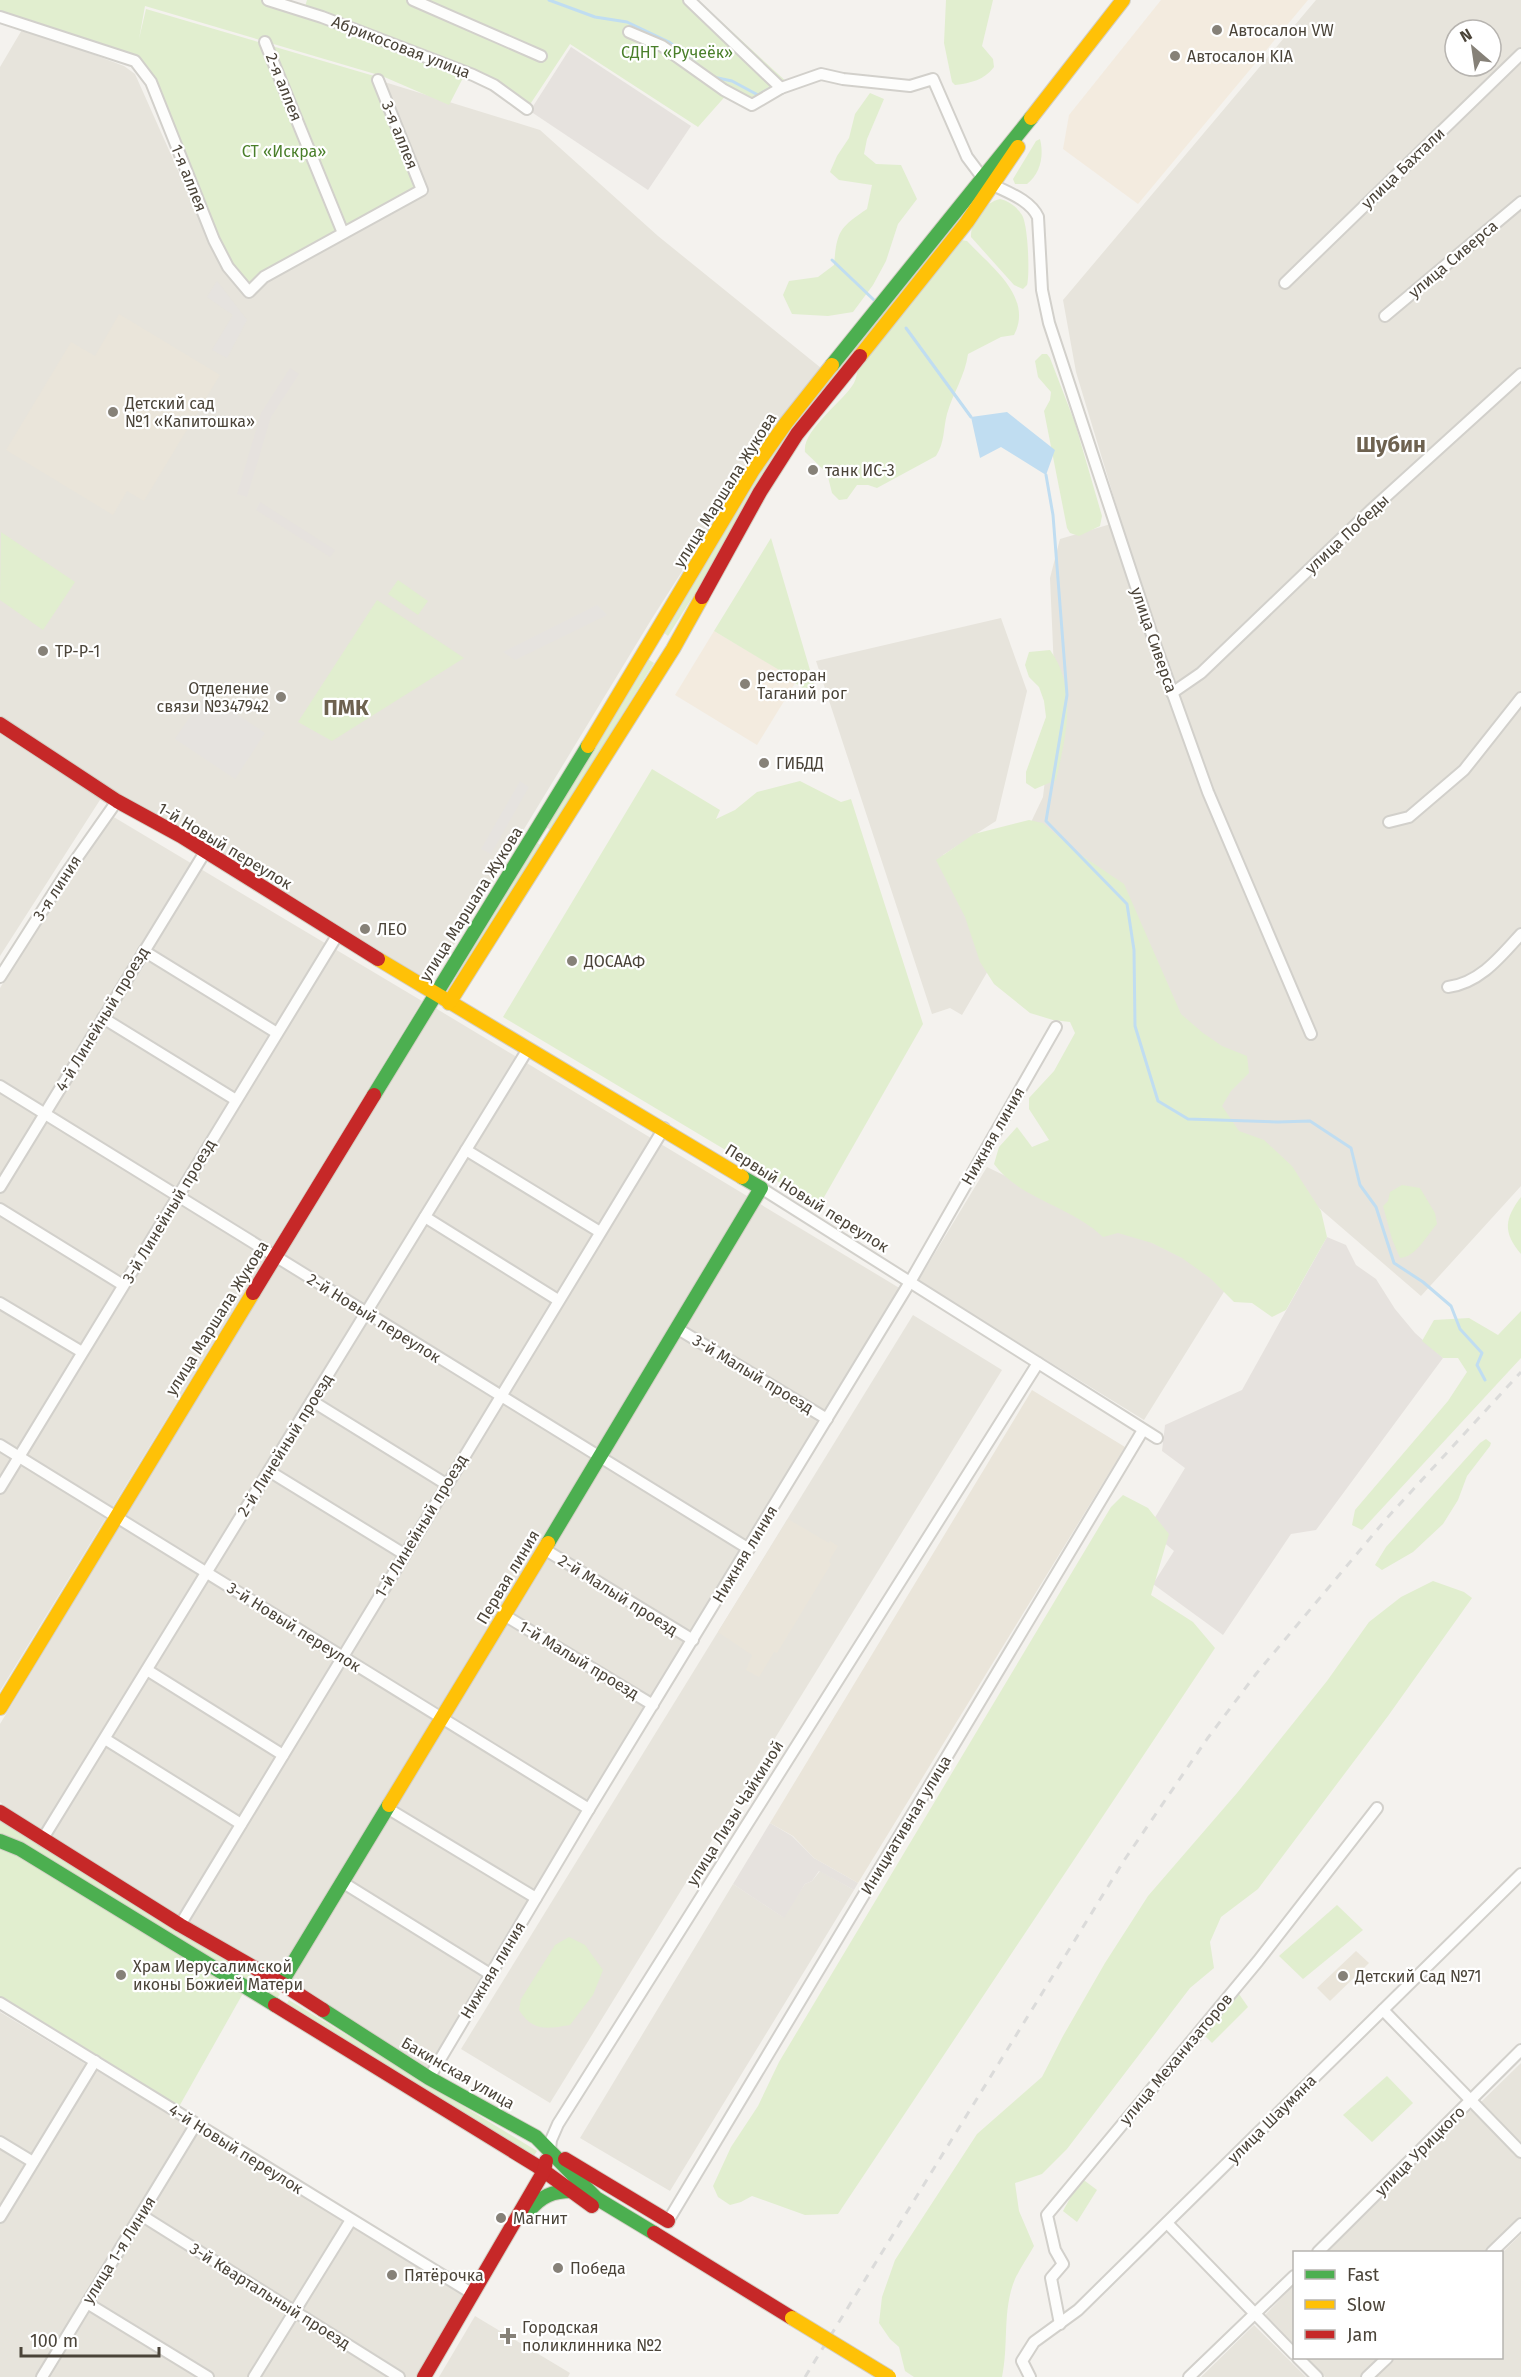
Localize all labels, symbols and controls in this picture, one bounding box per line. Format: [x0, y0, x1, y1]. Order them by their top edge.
street label: Абрикосовая улица [329, 12, 473, 82]
north arrow [1443, 18, 1503, 78]
place label: Автосалон VW [1229, 21, 1334, 40]
marker: Автосалон VW [1210, 23, 1224, 37]
text: N [1457, 24, 1475, 46]
park label: СДНТ «Ручеёк» [621, 43, 733, 62]
place label: Автосалон KIA [1187, 47, 1294, 66]
marker: Автосалон KIA [1168, 49, 1182, 63]
street label: 2-я аллея [262, 50, 306, 124]
street label: 3-я аллея [378, 98, 422, 172]
street label: улица Бахтали [1357, 123, 1449, 213]
street label: 1-я аллея [167, 142, 211, 214]
park label: СТ «Искра» [242, 142, 326, 161]
street label: улица Сиверса [1405, 216, 1501, 302]
place label: Детский сад №1 «Капитошка» [124, 394, 255, 431]
marker: Детский сад №1 «Капитошка» [106, 405, 120, 419]
street label: улица Маршала Жукова [670, 409, 780, 571]
district label: Шубин [1356, 431, 1426, 458]
place label: танк ИС-3 [825, 461, 895, 480]
marker: танк ИС-3 [806, 463, 820, 477]
street label: улица Победы [1301, 490, 1393, 578]
street label: улица Сиверса [1127, 585, 1181, 695]
place label: ТР-Р-1 [55, 642, 100, 661]
marker: ТР-Р-1 [36, 644, 50, 658]
place label: ресторан Таганий рог [757, 666, 847, 703]
marker: ресторан Таганий рог [738, 677, 752, 691]
place label: Отделение связи №347942 [157, 679, 269, 716]
marker: Отделение связи №347942 [274, 690, 288, 704]
district label: ПМК [323, 694, 369, 721]
place label: ГИБДД [776, 754, 824, 773]
marker: ГИБДД [757, 756, 771, 770]
street label: 1-й Новый переулок [155, 798, 296, 894]
street label: улица Маршала Жукова [416, 823, 526, 985]
street label: 3-я линия [29, 852, 85, 924]
place label: ЛЕО [377, 920, 407, 939]
marker: ЛЕО [358, 922, 372, 936]
street label: 4-й Линейный проезд [51, 943, 153, 1095]
place label: ДОСААФ [583, 952, 645, 971]
marker: ДОСААФ [565, 954, 579, 968]
street label: Нижняя линия [957, 1084, 1029, 1188]
street label: 3-й Линейный проезд [118, 1135, 220, 1286]
street label: Первый Новый переулок [722, 1140, 893, 1257]
street label: улица Маршала Жукова [162, 1237, 272, 1399]
street label: 2-й Новый переулок [304, 1269, 445, 1367]
street label: 3-й Малый проезд [689, 1330, 817, 1418]
street label: 2-й Линейный проезд [233, 1370, 337, 1520]
street label: 1-й Линейный проезд [371, 1451, 471, 1601]
street label: Нижняя линия [709, 1502, 781, 1606]
street label: Первая линия [472, 1527, 544, 1627]
street label: 2-й Малый проезд [555, 1550, 681, 1640]
street label: 3-й Новый переулок [224, 1578, 365, 1676]
street label: 1-й Малый проезд [516, 1617, 642, 1703]
street label: улица Лизы Чайкиной [683, 1737, 787, 1889]
street label: Инициативная улица [857, 1752, 955, 1898]
street label: Нижняя линия [457, 1918, 529, 2022]
place label: Храм Иерусалимской иконы Божией Матери [133, 1957, 303, 1994]
place label: Детский Сад №71 [1354, 1967, 1482, 1986]
marker: Храм Иерусалимской иконы Божией Матери [114, 1968, 128, 1982]
marker: Детский Сад №71 [1336, 1969, 1350, 1983]
street label: улица Механизаторов [1116, 1990, 1236, 2128]
street label: Бакинская улица [398, 2033, 518, 2113]
street label: улица Шаумяна [1224, 2071, 1320, 2167]
street label: 4-й Новый переулок [165, 2100, 307, 2198]
street label: улица Урицкого [1371, 2102, 1469, 2200]
street label: улица 1-я Линия [78, 2193, 160, 2307]
place label: Магнит [513, 2209, 568, 2228]
marker: Магнит [494, 2211, 508, 2225]
street label: 3-й Квартальный проезд [186, 2239, 354, 2353]
legend [1293, 2251, 1503, 2359]
place label: Победа [570, 2259, 626, 2278]
marker: Победа [551, 2261, 565, 2275]
text: Fast [1347, 2264, 1380, 2286]
place label: Пятёрочка [404, 2266, 484, 2285]
marker: Пятёрочка [385, 2268, 399, 2282]
text: Slow [1347, 2294, 1386, 2316]
place label: Городская поликлинника №2 [522, 2318, 662, 2355]
scale bar [21, 2320, 159, 2358]
text: Jam [1347, 2324, 1378, 2346]
marker: Городская поликлинника №2 [499, 2327, 517, 2345]
text: 100 m [30, 2330, 78, 2352]

